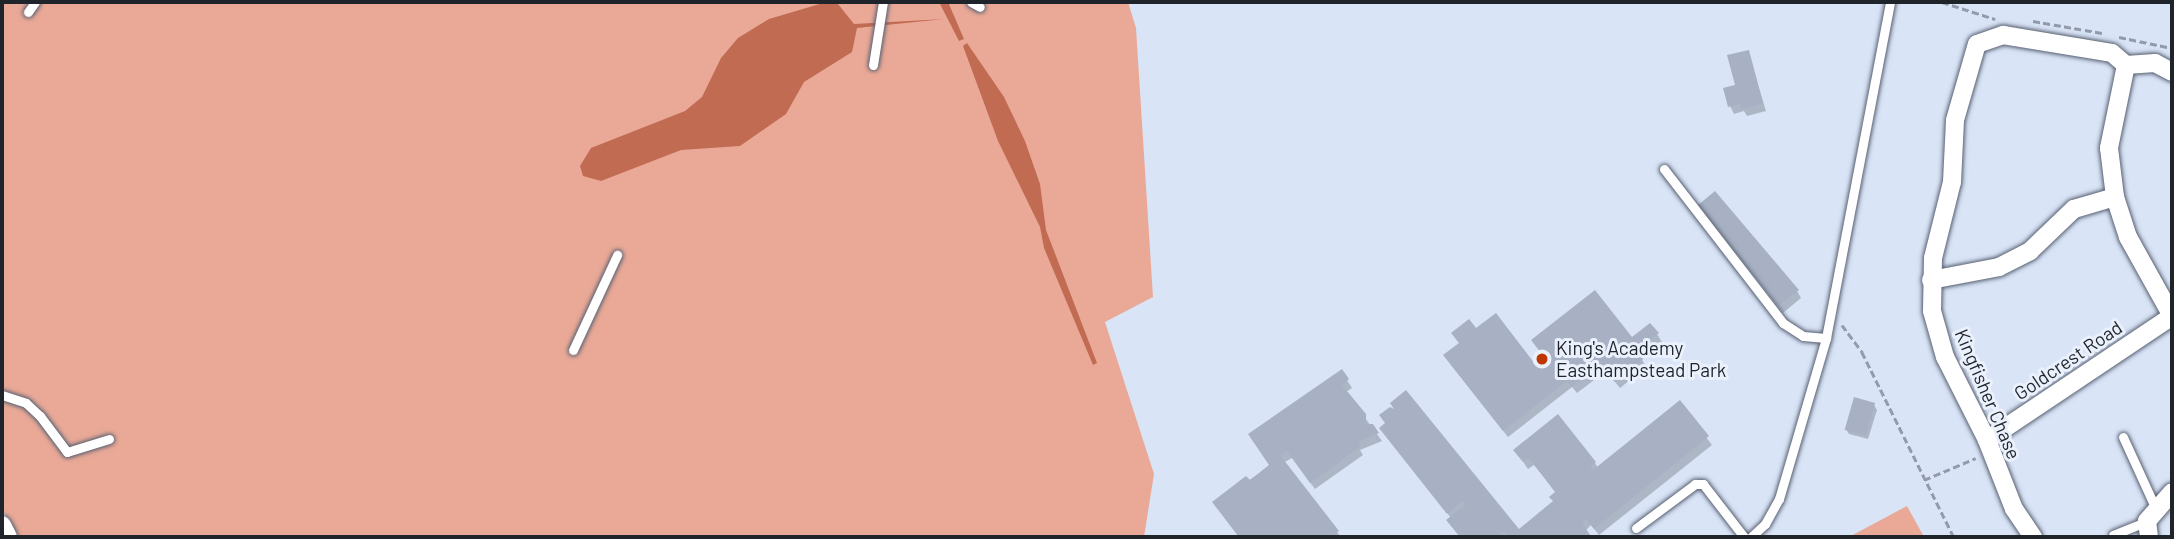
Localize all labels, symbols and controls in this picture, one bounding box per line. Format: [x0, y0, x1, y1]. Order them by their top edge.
street label: Goldcrest Road [2010, 316, 2126, 404]
street label: Kingfisher Chase [1950, 325, 2026, 463]
place label: King's Academy Easthampstead Park [1556, 337, 1726, 381]
marker: King's Academy Easthampstead Park [1534, 351, 1550, 367]

